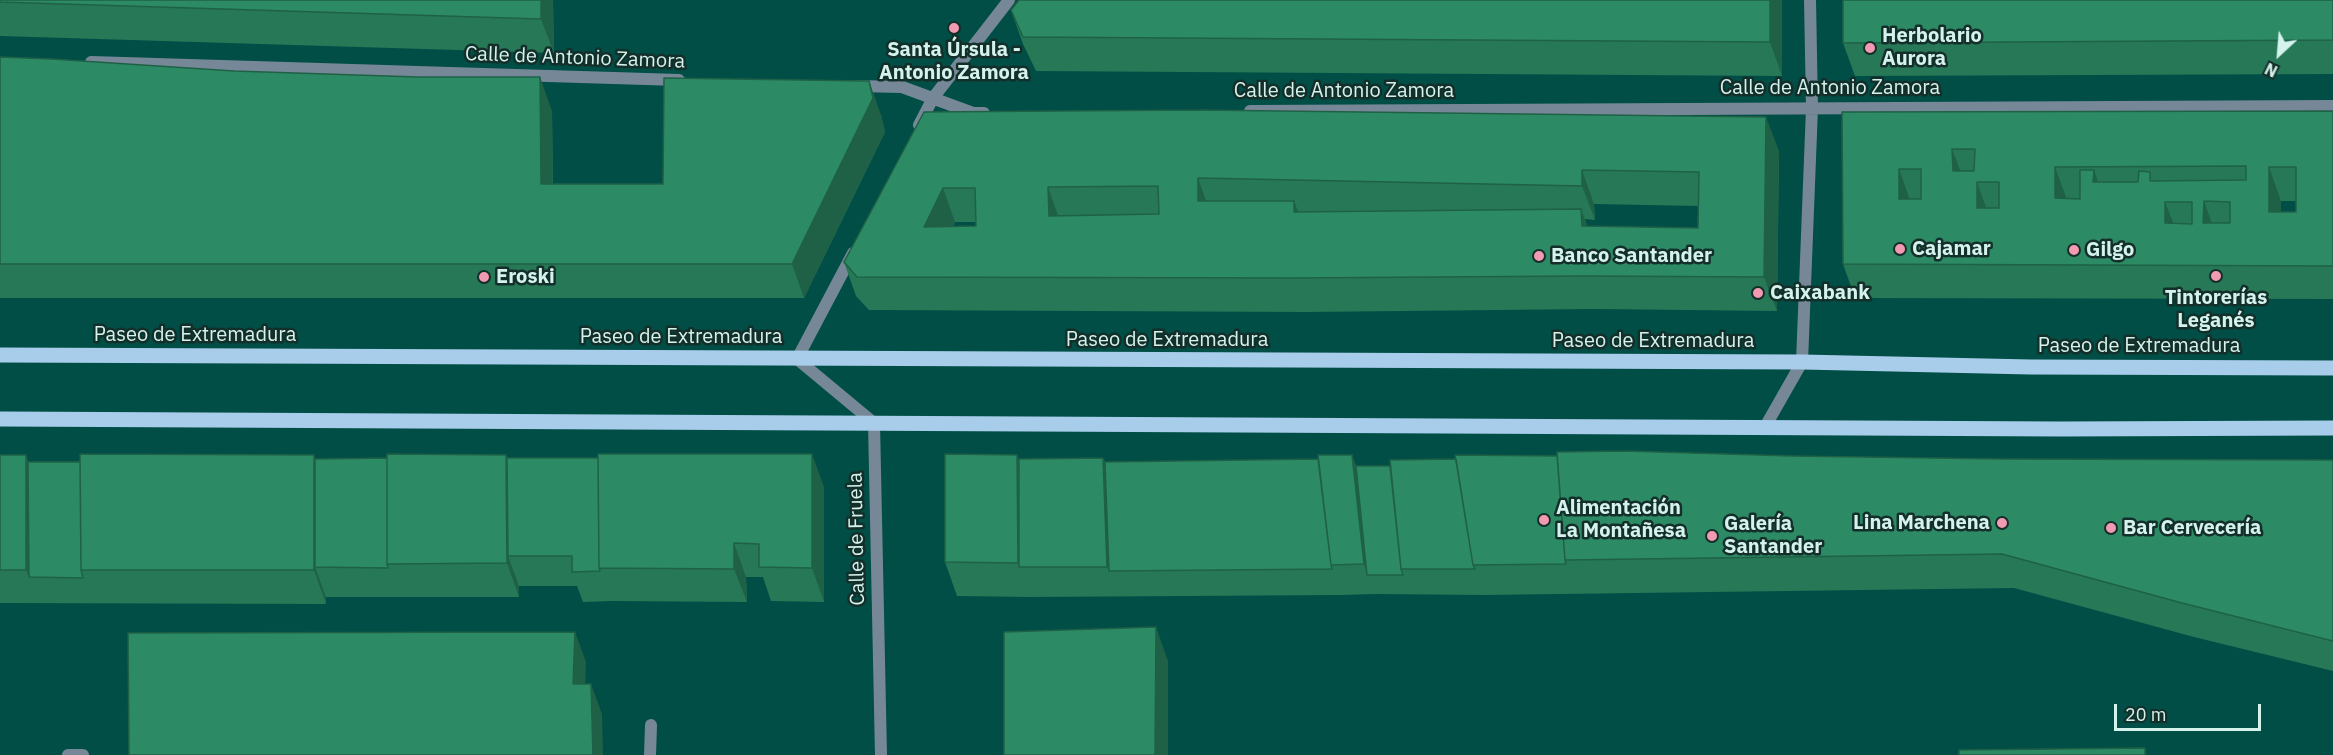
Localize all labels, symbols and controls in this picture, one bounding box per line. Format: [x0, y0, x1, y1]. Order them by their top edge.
marker: Santa Úrsula - Antonio Zamora [947, 21, 961, 35]
place label: Herbolario Aurora [1882, 24, 1982, 71]
north arrow [2249, 24, 2309, 84]
place label: Santa Úrsula - Antonio Zamora [879, 38, 1029, 85]
marker: Herbolario Aurora [1863, 41, 1877, 55]
street label: Calle de Antonio Zamora [464, 42, 686, 74]
text: N [2262, 59, 2281, 82]
street label: Calle de Antonio Zamora [1720, 76, 1940, 100]
street label: Calle de Antonio Zamora [1234, 79, 1454, 103]
place label: Cajamar [1912, 237, 1991, 261]
place label: Gilgo [2086, 238, 2134, 262]
marker: Cajamar [1893, 242, 1907, 256]
marker: Gilgo [2067, 243, 2081, 257]
place label: Banco Santander [1551, 244, 1712, 268]
marker: Banco Santander [1532, 249, 1546, 263]
place label: Eroski [496, 265, 555, 289]
marker: Tintorerías Leganés [2209, 269, 2223, 283]
marker: Eroski [477, 270, 491, 284]
place label: Caixabank [1770, 281, 1870, 305]
marker: Caixabank [1751, 286, 1765, 300]
place label: Tintorerías Leganés [2165, 286, 2267, 333]
street label: Paseo de Extremadura [94, 323, 296, 347]
street label: Paseo de Extremadura [580, 325, 782, 349]
street label: Paseo de Extremadura [1066, 328, 1268, 352]
street label: Paseo de Extremadura [1552, 329, 1754, 353]
street label: Paseo de Extremadura [2038, 334, 2240, 358]
street label: Calle de Fruela [844, 472, 870, 606]
place label: Alimentación La Montañesa [1556, 496, 1686, 543]
place label: Lina Marchena [1853, 511, 1990, 535]
place label: Galería Santander [1724, 512, 1822, 559]
marker: Alimentación La Montañesa [1537, 513, 1551, 527]
marker: Lina Marchena [1995, 516, 2009, 530]
place label: Bar Cervecería [2123, 516, 2261, 540]
marker: Bar Cervecería [2104, 521, 2118, 535]
marker: Galería Santander [1705, 529, 1719, 543]
scale bar [2117, 692, 2264, 730]
text: 20 m [2125, 703, 2167, 726]

